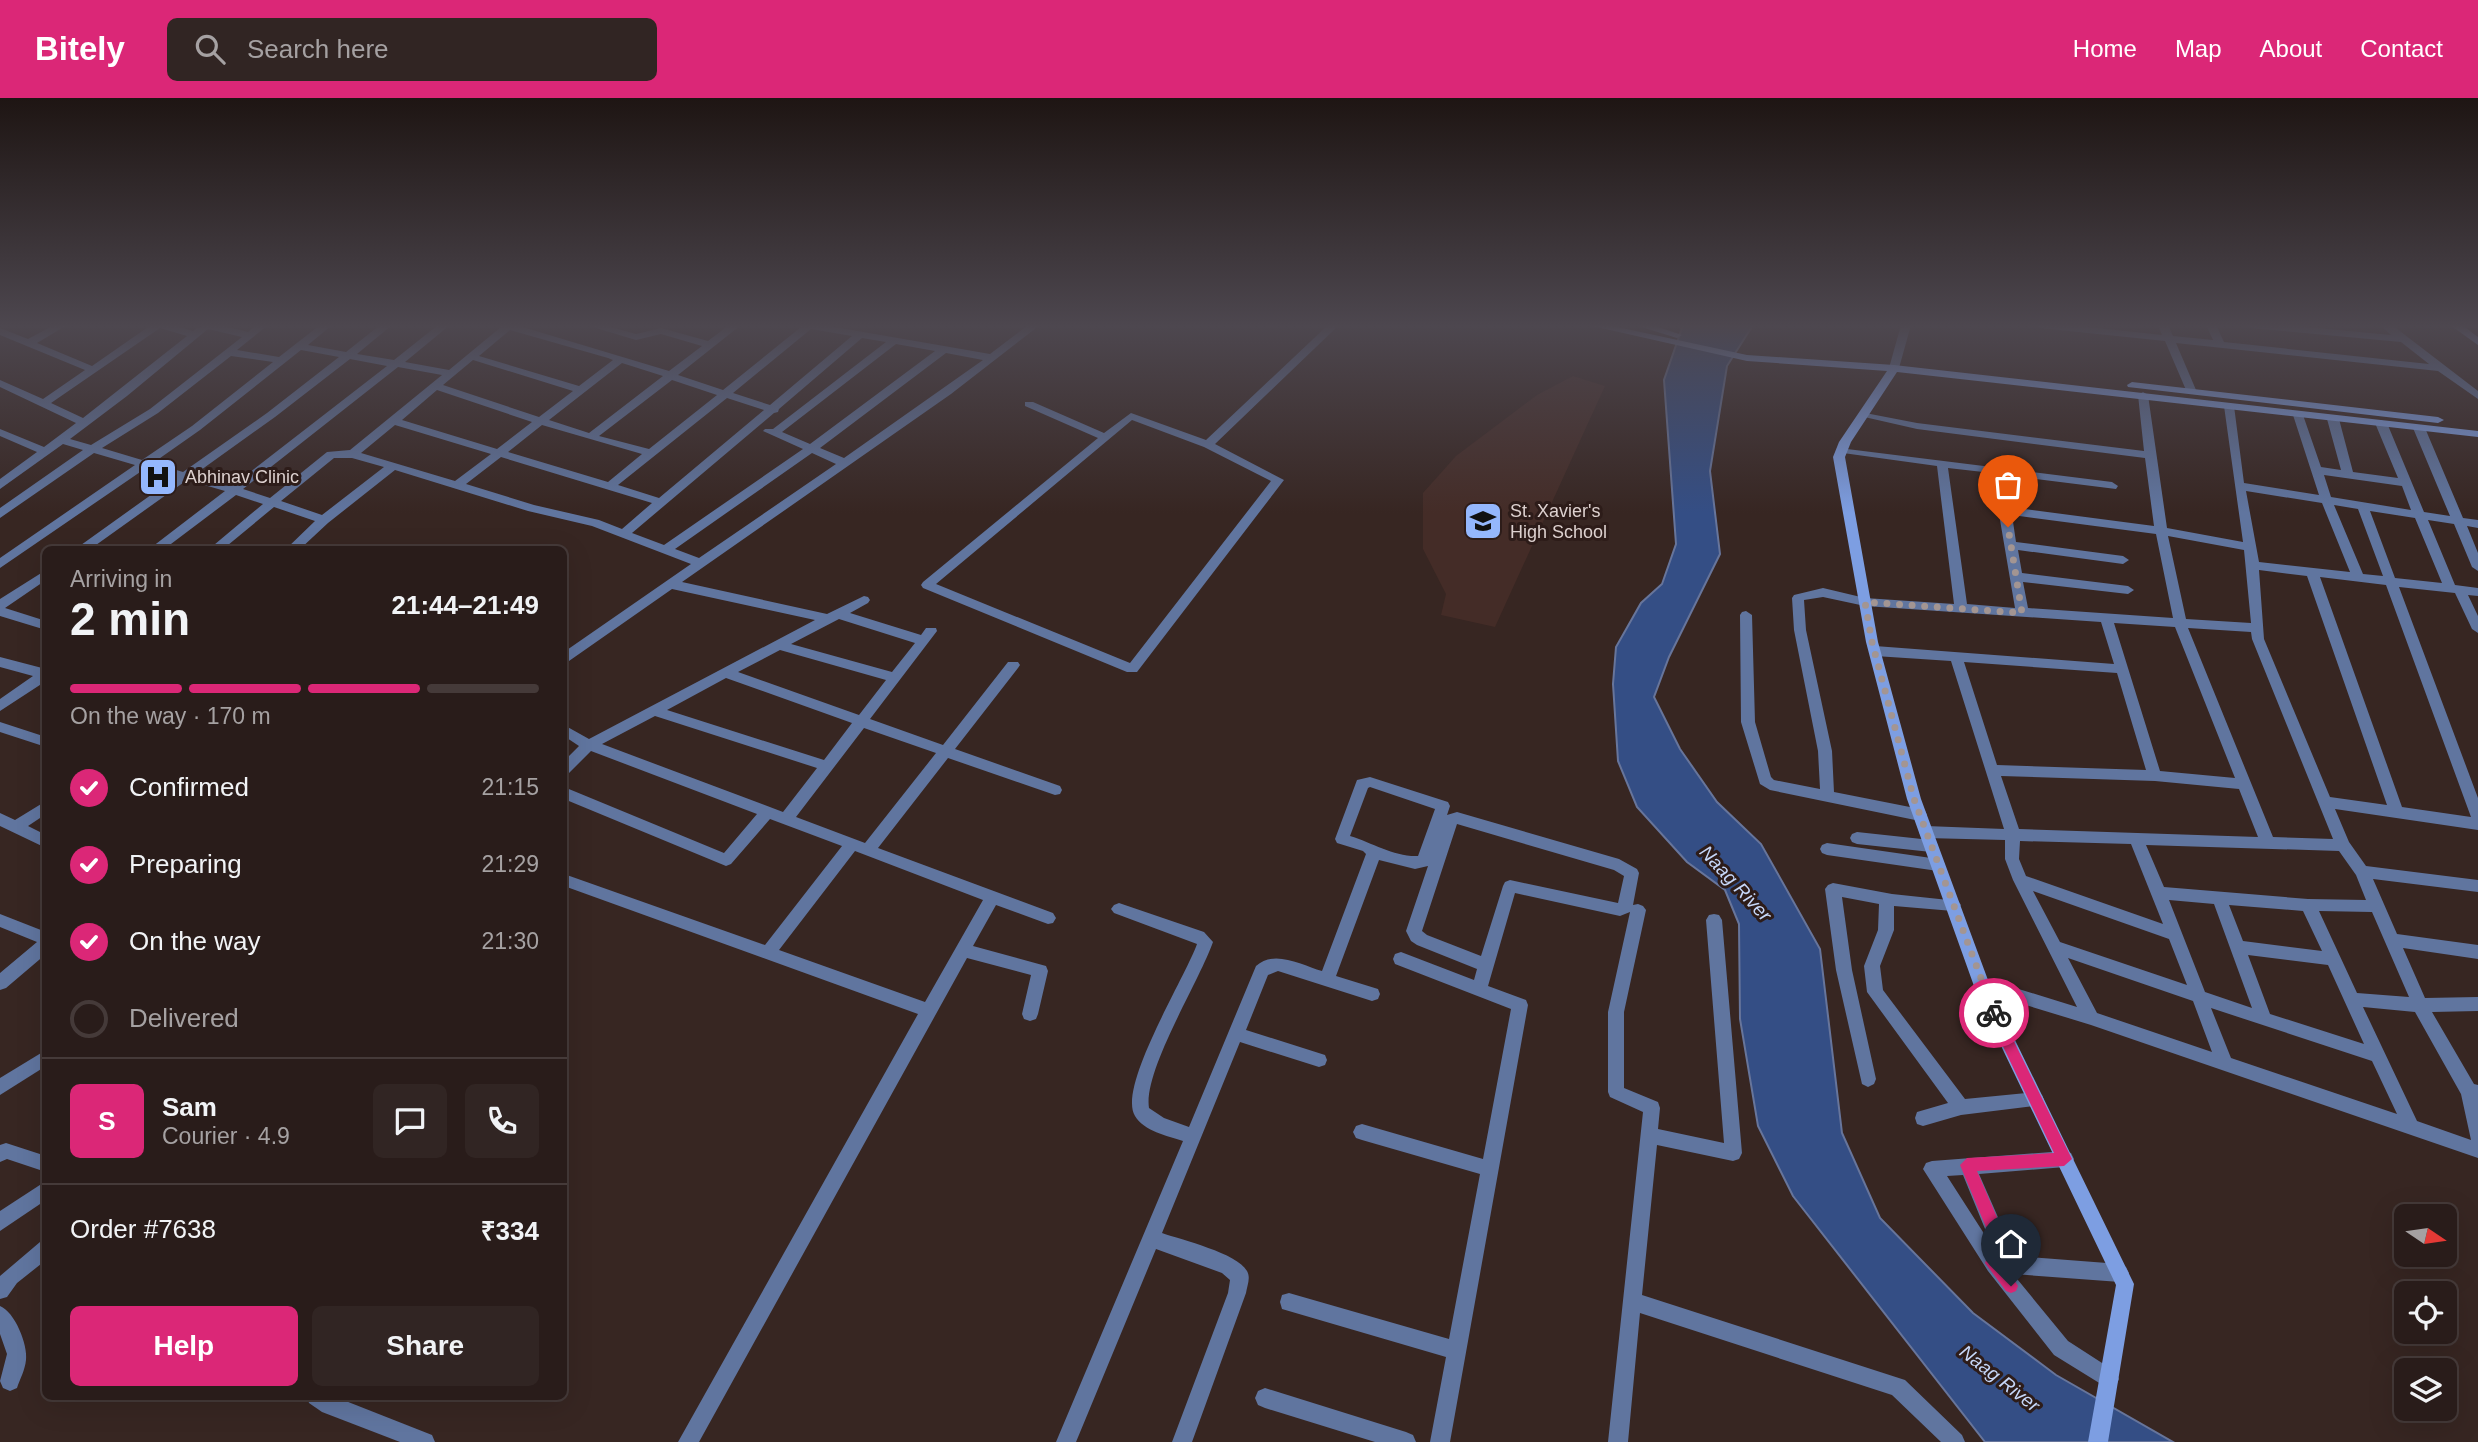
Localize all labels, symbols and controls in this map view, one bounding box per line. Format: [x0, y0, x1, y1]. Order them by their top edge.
search box [167, 18, 657, 81]
text: Bitely [35, 30, 125, 67]
icon: search [191, 30, 229, 68]
text: Search here [247, 34, 389, 64]
text: Home [2073, 35, 2137, 62]
text: Map [2175, 35, 2222, 62]
text: About [2260, 35, 2322, 62]
text: Contact [2360, 35, 2443, 62]
pin [1978, 455, 2038, 527]
hospital icon: Abhinav Clinic [137, 456, 179, 498]
icon: bag [1989, 466, 2027, 504]
place label: Abhinav Clinic [185, 467, 299, 487]
school or university icon: St. Xavier's High School [1462, 500, 1504, 542]
place label: St. Xavier's High School [1510, 501, 1607, 542]
text: Arriving in [70, 566, 172, 592]
text: 21:44–21:49 [392, 590, 539, 620]
text: 2 min [70, 593, 190, 645]
text: On the way · 170 m [70, 703, 271, 729]
icon: check [70, 769, 108, 807]
text: Confirmed [129, 772, 249, 802]
text: 21:15 [481, 774, 539, 800]
water label: Naag River [1696, 841, 1776, 926]
icon: check [70, 846, 108, 884]
text: Preparing [129, 849, 242, 879]
text: 21:29 [481, 851, 539, 877]
icon: check [70, 923, 108, 961]
text: On the way [129, 926, 261, 956]
text: 21:30 [481, 928, 539, 954]
courier [1959, 978, 2029, 1048]
icon: bike [1975, 994, 2013, 1032]
text: Delivered [129, 1003, 239, 1033]
button: chat [373, 1084, 447, 1158]
button: phone [465, 1084, 539, 1158]
text: Sam [162, 1092, 217, 1122]
text: S [98, 1106, 116, 1136]
text: Courier · 4.9 [162, 1123, 290, 1149]
north arrow [2394, 1204, 2457, 1267]
map controls [2394, 1204, 2457, 1421]
text: Order #7638 [70, 1214, 216, 1244]
pin [1981, 1214, 2041, 1286]
text: ₹334 [481, 1216, 539, 1246]
icon: home [1992, 1225, 2030, 1263]
button: locate [2394, 1281, 2457, 1344]
button: Help [70, 1306, 298, 1386]
button: Share [312, 1306, 539, 1386]
water label: Naag River [1956, 1341, 2044, 1416]
button: layers [2394, 1358, 2457, 1421]

